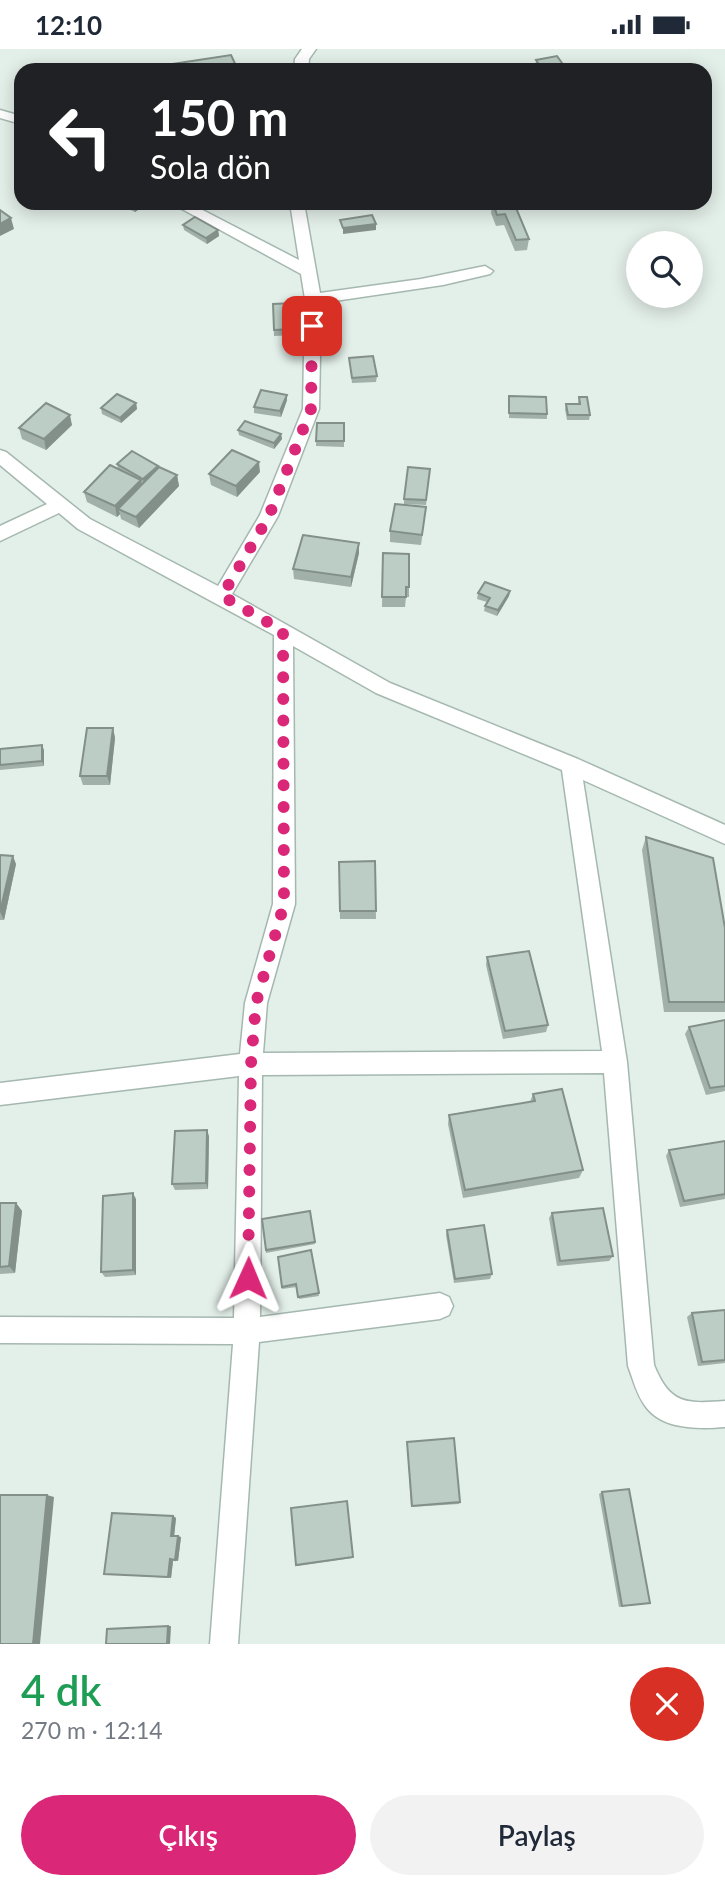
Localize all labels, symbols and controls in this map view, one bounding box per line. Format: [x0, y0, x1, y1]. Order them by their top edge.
text: 12:10 [35, 9, 102, 41]
text: 150 m [150, 88, 288, 146]
icon: left [35, 91, 126, 182]
text: Sola dön [150, 147, 271, 186]
map controls [626, 231, 703, 308]
button: search [626, 231, 703, 308]
pin [282, 296, 342, 356]
icon: arrive [293, 307, 331, 345]
position arrow [211, 1241, 285, 1315]
text: 4 dk [21, 1665, 101, 1715]
button: close [630, 1667, 704, 1741]
text: 270 m · 12:14 [21, 1716, 163, 1744]
button: Çıkış [21, 1795, 356, 1875]
button: Paylaş [370, 1795, 704, 1875]

